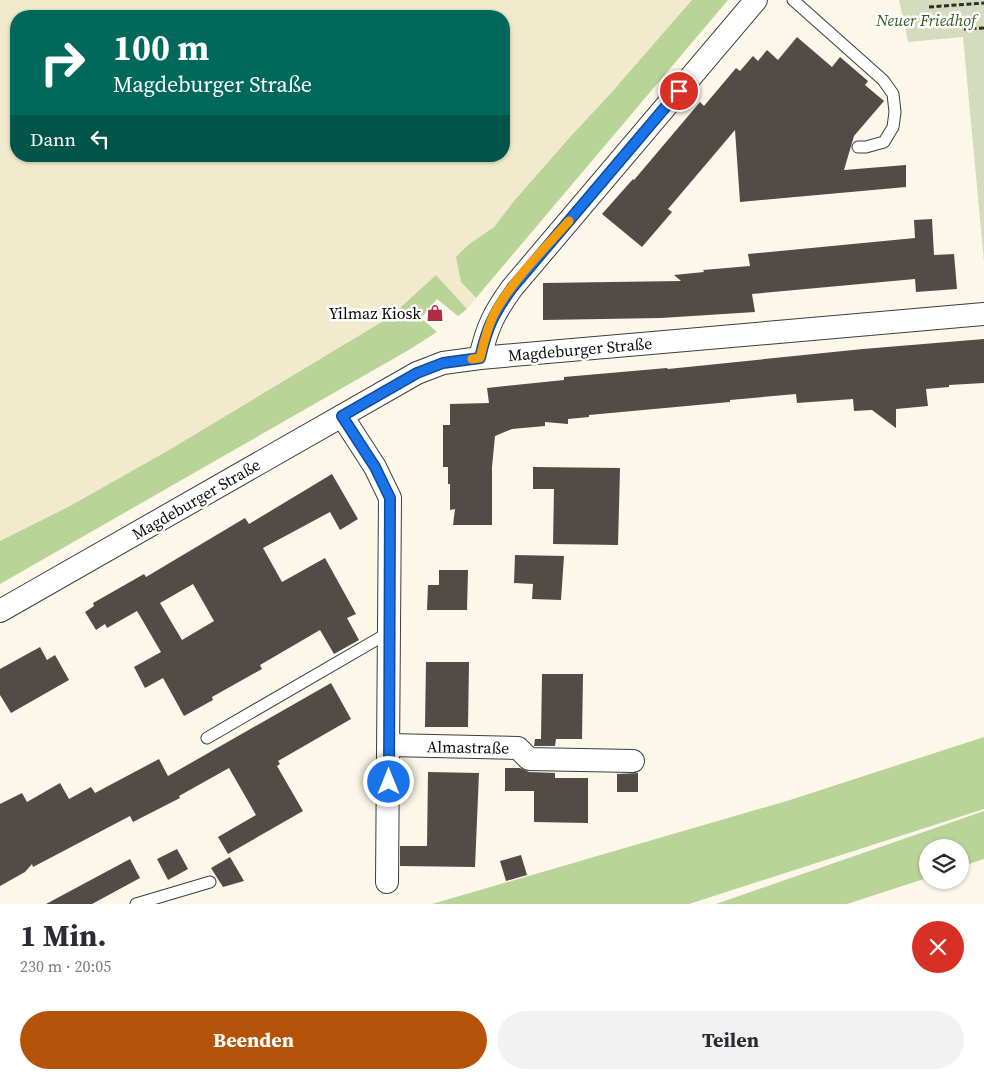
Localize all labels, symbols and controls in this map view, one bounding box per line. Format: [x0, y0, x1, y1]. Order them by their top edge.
park label: Neuer Friedhof [875, 9, 979, 31]
text: 100 m [113, 24, 209, 72]
icon: right [30, 30, 95, 95]
text: Magdeburger Straße [113, 69, 312, 99]
pin [658, 70, 700, 112]
icon: arrive [665, 77, 693, 105]
icon: left [86, 125, 114, 153]
text: Dann [30, 126, 76, 152]
place label: Yilmaz Kiosk [329, 302, 421, 324]
shop icon: Yilmaz Kiosk [425, 303, 445, 323]
street label: Magdeburger Straße [507, 332, 653, 366]
street label: Magdeburger Straße [128, 453, 264, 545]
street label: Almastraße [427, 735, 509, 759]
position arrow [362, 755, 414, 807]
map controls [919, 839, 969, 889]
button: layers [919, 839, 969, 889]
text: 1 Min. [20, 915, 107, 956]
button: close [912, 921, 964, 973]
text: 230 m · 20:05 [20, 955, 111, 977]
button: Beenden [20, 1011, 487, 1069]
button: Teilen [497, 1011, 964, 1069]

